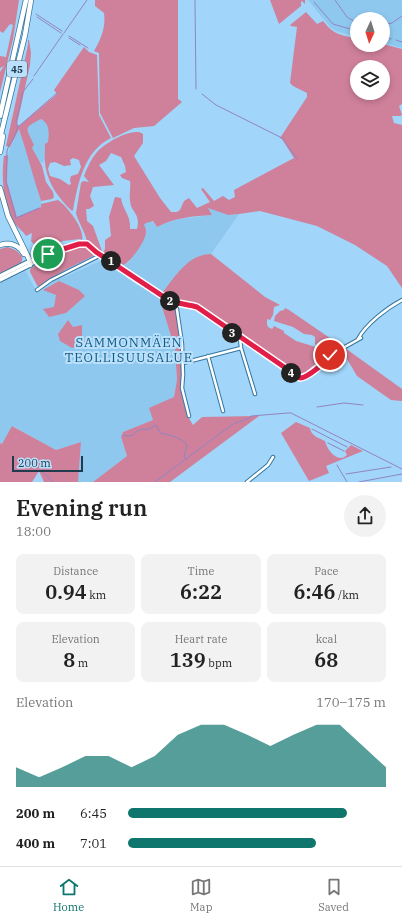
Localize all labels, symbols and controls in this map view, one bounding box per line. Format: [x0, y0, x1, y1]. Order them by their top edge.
north arrow [350, 12, 390, 52]
map controls [350, 12, 390, 100]
button: layers [350, 60, 390, 100]
road number: 45 [7, 61, 27, 77]
pin [31, 237, 65, 271]
icon: arrive [37, 243, 59, 265]
pin: 1 [101, 251, 121, 271]
text: 1 [108, 254, 114, 268]
pin: 2 [160, 291, 180, 311]
text: 2 [167, 294, 173, 308]
pin: 3 [222, 323, 242, 343]
text: 3 [229, 326, 235, 340]
district label: SAMMONMÄEN TEOLLISUUSALUE [65, 334, 193, 366]
pin [313, 338, 347, 372]
icon: check [319, 344, 341, 366]
pin: 4 [281, 363, 301, 383]
text: 4 [288, 366, 294, 380]
scale bar [12, 454, 83, 473]
text: 200 m [18, 456, 51, 470]
text: Evening run [16, 493, 147, 522]
button: share [344, 495, 386, 537]
text: 18:00 [16, 523, 51, 540]
text: Distance [53, 564, 98, 578]
text: Time [187, 564, 215, 578]
text: Pace [314, 564, 338, 578]
text: 0.94 [45, 578, 87, 605]
text: 6:22 [180, 578, 222, 605]
text: 6:46 [294, 578, 336, 605]
text: km [87, 588, 106, 602]
text: /km [336, 588, 359, 602]
text: Elevation [51, 632, 100, 646]
text: Heart rate [175, 632, 227, 646]
text: kcal [316, 632, 337, 646]
text: 8 [63, 646, 75, 673]
text: 139 [170, 646, 206, 673]
text: 68 [314, 646, 338, 673]
text: m [75, 656, 88, 670]
text: bpm [206, 656, 232, 670]
text: Elevation [16, 694, 73, 711]
text: 170–175 m [316, 694, 386, 711]
text: 200 m [16, 805, 55, 822]
text: 6:45 [80, 805, 107, 822]
text: 400 m [16, 835, 55, 852]
text: 7:01 [80, 835, 107, 852]
tab: Home [53, 876, 84, 914]
tab: Map [190, 876, 212, 914]
tab: Saved [318, 876, 349, 914]

